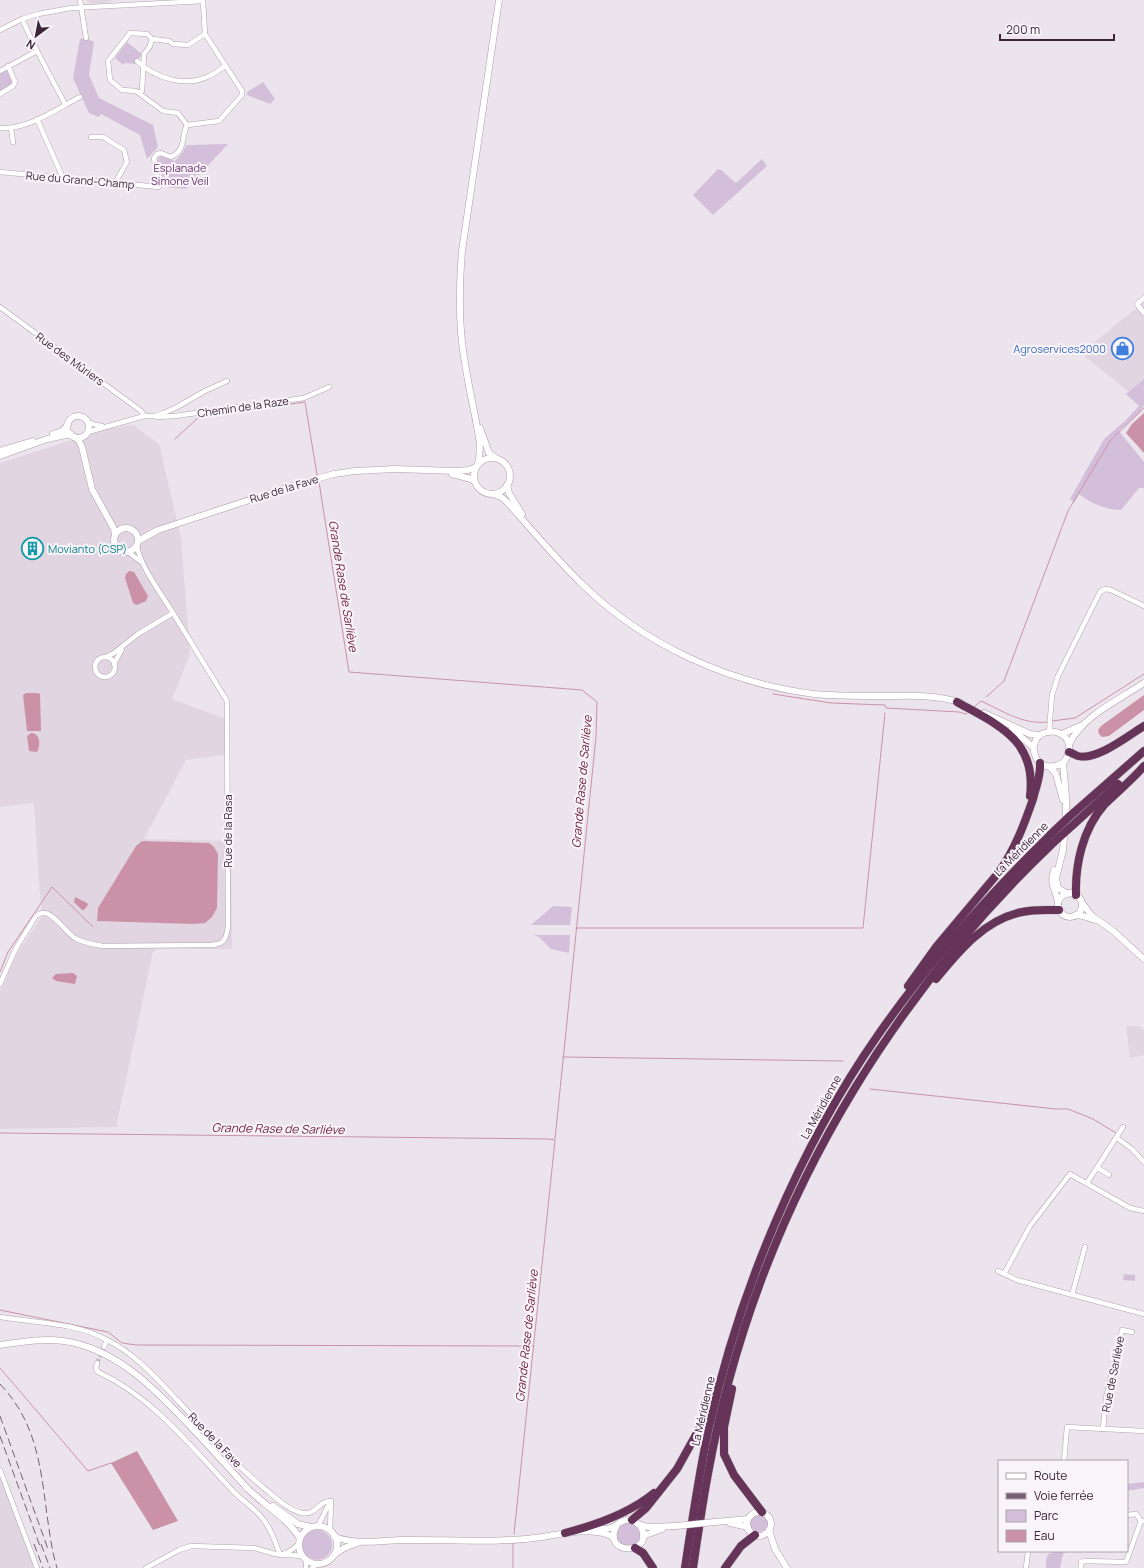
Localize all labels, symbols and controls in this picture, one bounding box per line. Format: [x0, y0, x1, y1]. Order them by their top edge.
north arrow [16, 16, 56, 56]
scale bar [1000, 16, 1114, 42]
text: 200 m [1006, 21, 1040, 38]
text: N [23, 36, 38, 53]
park label: Esplanade Simone Veil [151, 160, 209, 188]
street label: Rue du Grand-Champ [25, 167, 135, 192]
street label: Rue des Mûriers [33, 329, 108, 389]
shop icon: Agroservices2000 [1109, 336, 1135, 362]
place label: Agroservices2000 [1013, 341, 1106, 356]
street label: Chemin de la Raze [196, 393, 290, 420]
street label: Rue de la Fave [248, 471, 321, 506]
water label: Grande Rase de Sarliève [325, 519, 362, 654]
building icon: Movianto (CSP) [19, 536, 45, 562]
place label: Movianto (CSP) [48, 541, 127, 556]
water label: Grande Rase de Sarliève [567, 714, 596, 849]
street label: Rue de la Rasa [220, 794, 235, 868]
street label: La Méridienne [990, 818, 1051, 879]
street label: La Méridienne [797, 1072, 845, 1141]
water label: Grande Rase de Sarliève [211, 1119, 346, 1138]
water label: Grande Rase de Sarliève [511, 1268, 542, 1403]
street label: Rue de Sarliève [1098, 1334, 1127, 1413]
street label: La Méridienne [687, 1374, 718, 1447]
street label: Rue de la Fave [185, 1409, 246, 1471]
legend [998, 1460, 1128, 1552]
text: Route [1034, 1467, 1067, 1484]
text: Voie ferrée [1034, 1487, 1094, 1504]
text: Parc [1034, 1507, 1059, 1524]
text: Eau [1034, 1527, 1055, 1544]

